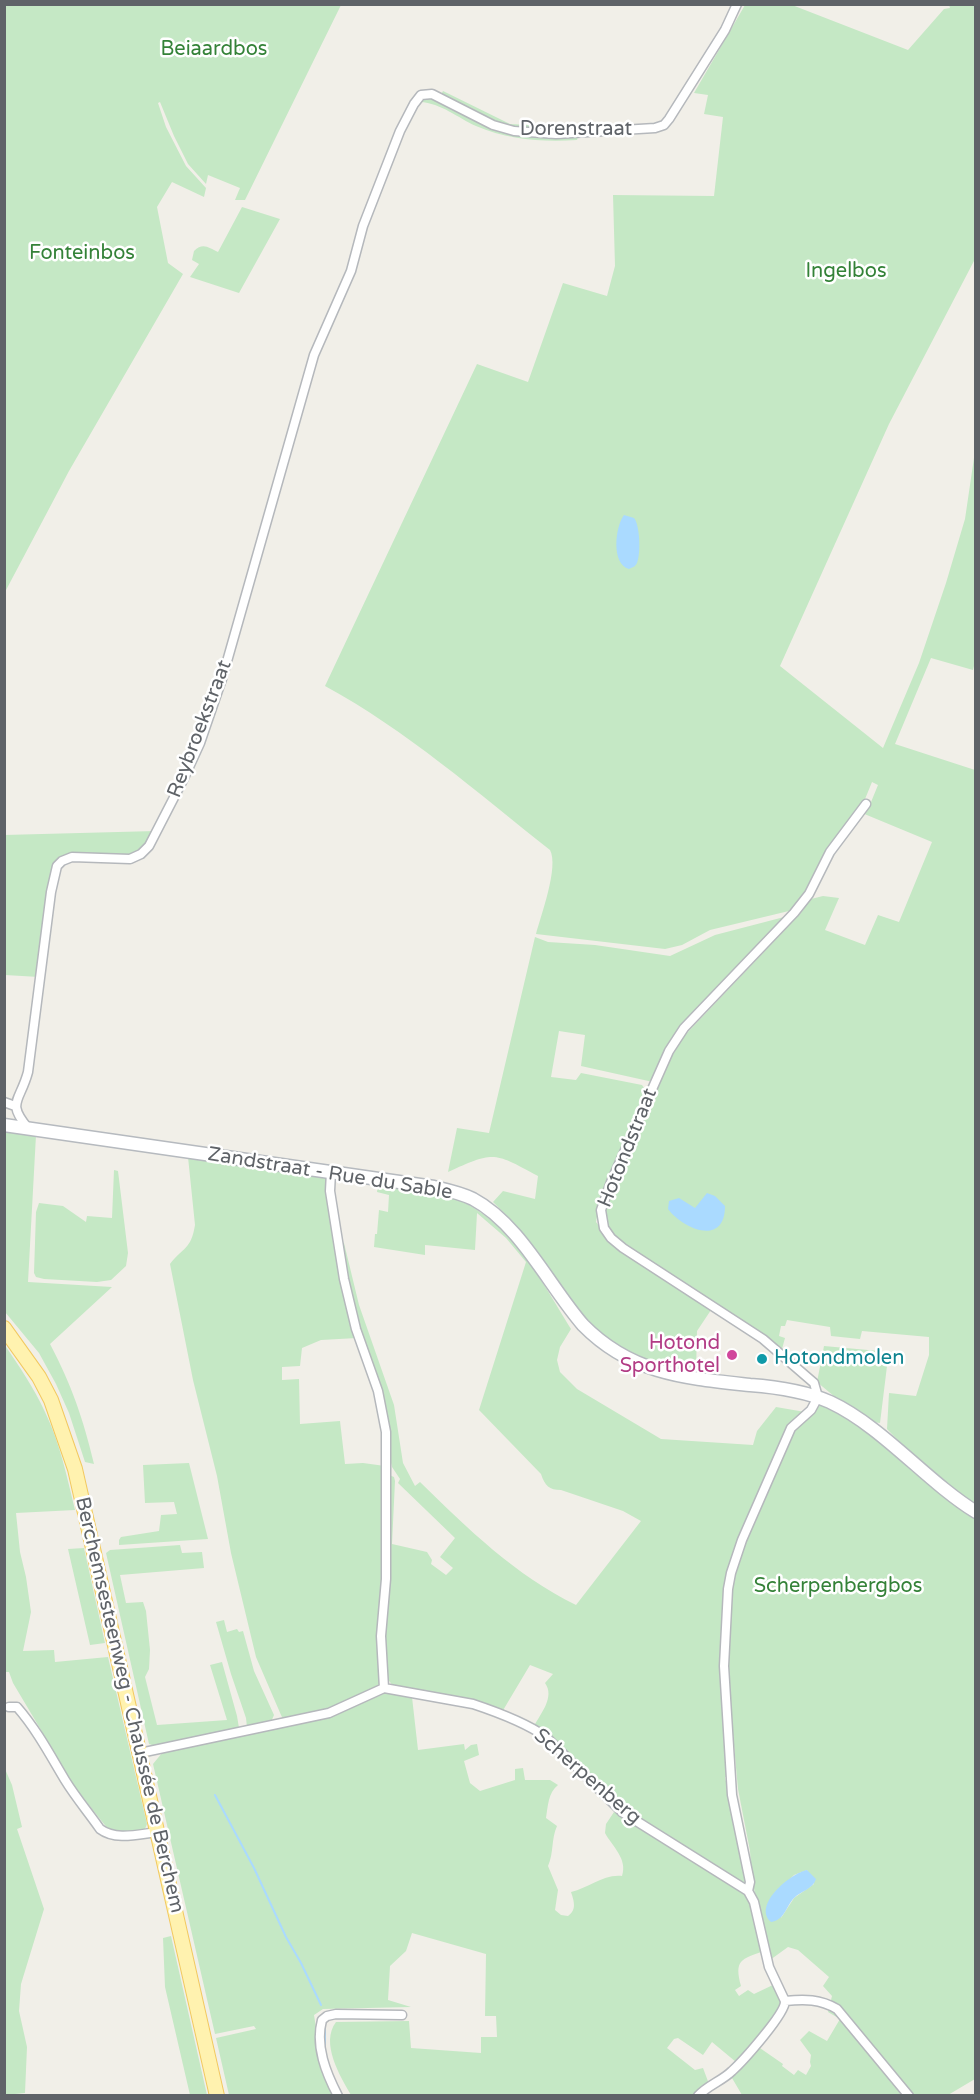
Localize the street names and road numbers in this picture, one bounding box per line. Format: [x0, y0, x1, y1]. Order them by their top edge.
street label: Dorenstraat [520, 118, 632, 142]
street label: Reybroekstraat [163, 657, 237, 801]
street label: Hotondstraat [593, 1085, 663, 1211]
street label: Zandstraat - Rue du Sable [206, 1143, 454, 1205]
street label: Berchemsesteenweg - Chaussée de Berchem [69, 1495, 189, 1915]
street label: Scherpenberg [528, 1724, 646, 1830]

